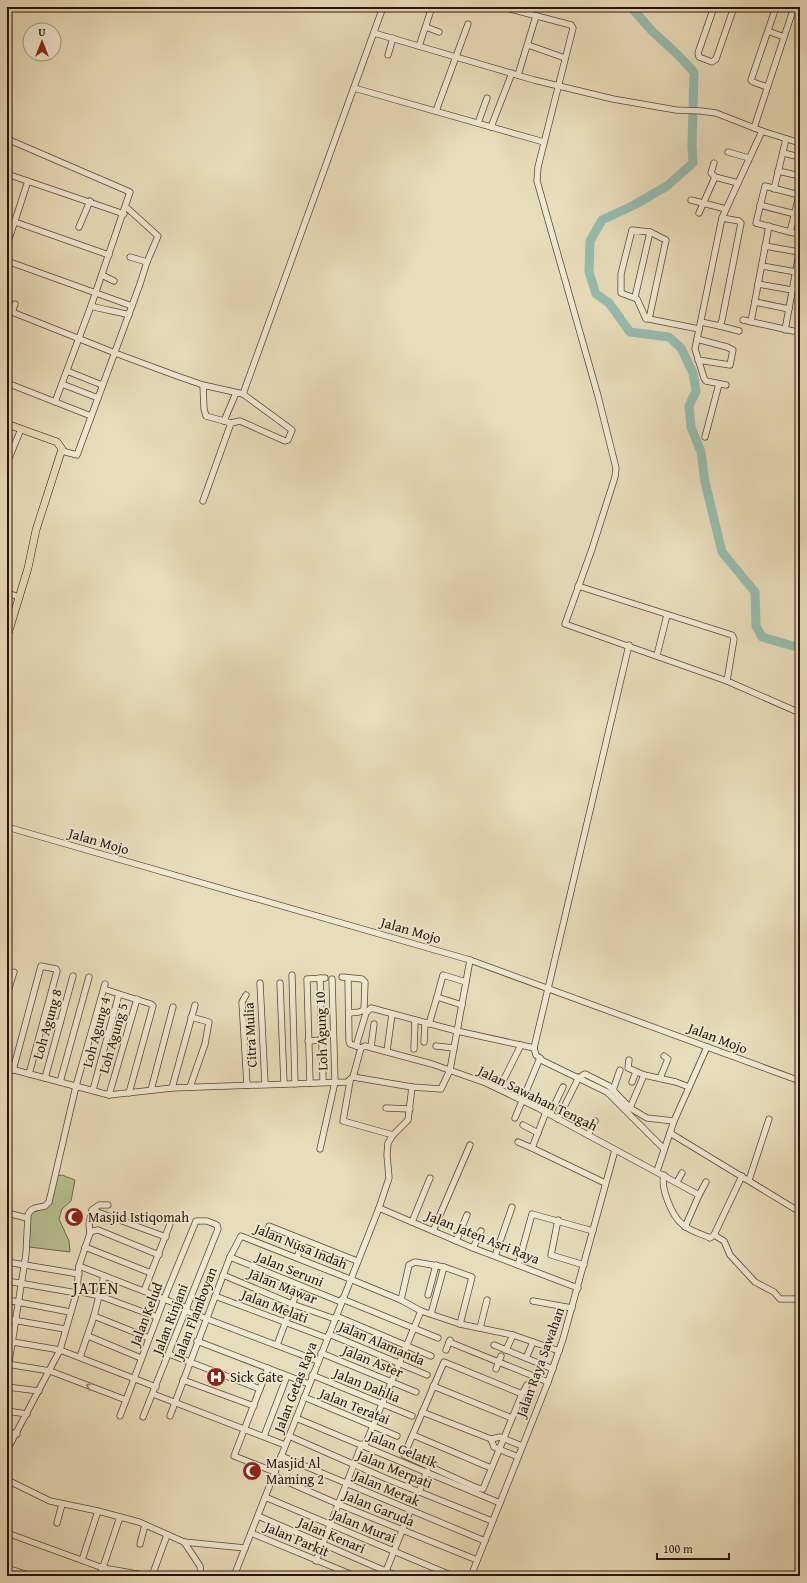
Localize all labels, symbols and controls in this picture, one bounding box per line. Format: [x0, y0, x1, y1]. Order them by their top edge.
north arrow [22, 22, 62, 62]
text: U [38, 24, 46, 40]
street label: Jalan Mojo [64, 822, 132, 859]
street label: Jalan Mojo [376, 911, 444, 948]
street label: Loh Agung 8 [27, 986, 67, 1062]
street label: Loh Agung 10 [310, 991, 332, 1071]
street label: Loh Agung 4 [77, 994, 115, 1070]
street label: Loh Agung 5 [93, 1000, 133, 1076]
street label: Citra Mulia [238, 1001, 262, 1068]
street label: Jalan Mojo [684, 1017, 751, 1058]
street label: Jalan Sawahan Tengah [473, 1059, 601, 1136]
street label: Jalan Jaten Asri Raya [421, 1204, 543, 1269]
mosque icon: Masjid Istiqomah [63, 1206, 85, 1228]
place label: Masjid Istiqomah [88, 1207, 189, 1227]
street label: Jalan Nusa Indah [250, 1218, 351, 1274]
street label: Jalan Seruni [251, 1246, 327, 1292]
street label: Jalan Mawar [244, 1262, 321, 1309]
street label: Jalan Flamboyan [168, 1264, 222, 1364]
district label: JATEN [71, 1276, 119, 1300]
street label: Jalan Kelud [124, 1279, 167, 1350]
street label: Jalan Rinjani [147, 1281, 193, 1359]
street label: Jalan Melati [237, 1283, 311, 1328]
street label: Jalan Raya Sawahan [510, 1304, 569, 1422]
street label: Jalan Alamanda [334, 1315, 428, 1370]
street label: Jalan Getas Raya [268, 1338, 322, 1437]
street label: Jalan Aster [338, 1339, 407, 1382]
street label: Jalan Dahlia [329, 1362, 404, 1408]
hospital icon: Sick Gate [205, 1366, 227, 1388]
place label: Sick Gate [230, 1367, 284, 1387]
one-way arrow [86, 1382, 93, 1390]
street label: Jalan Teratai [315, 1382, 393, 1429]
street label: Jalan Gelatik [363, 1425, 442, 1473]
street label: Jalan Merpati [353, 1444, 436, 1493]
place label: Masjid Al Maming 2 [266, 1453, 324, 1489]
mosque icon: Masjid Al Maming 2 [241, 1460, 263, 1482]
street label: Jalan Merak [349, 1464, 424, 1511]
street label: Jalan Garuda [339, 1484, 418, 1531]
street label: Jalan Murai [327, 1503, 399, 1548]
street label: Jalan Kenari [293, 1511, 369, 1558]
street label: Jalan Parkit [260, 1516, 332, 1562]
scale bar [657, 1535, 729, 1561]
text: 100 m [663, 1540, 693, 1557]

